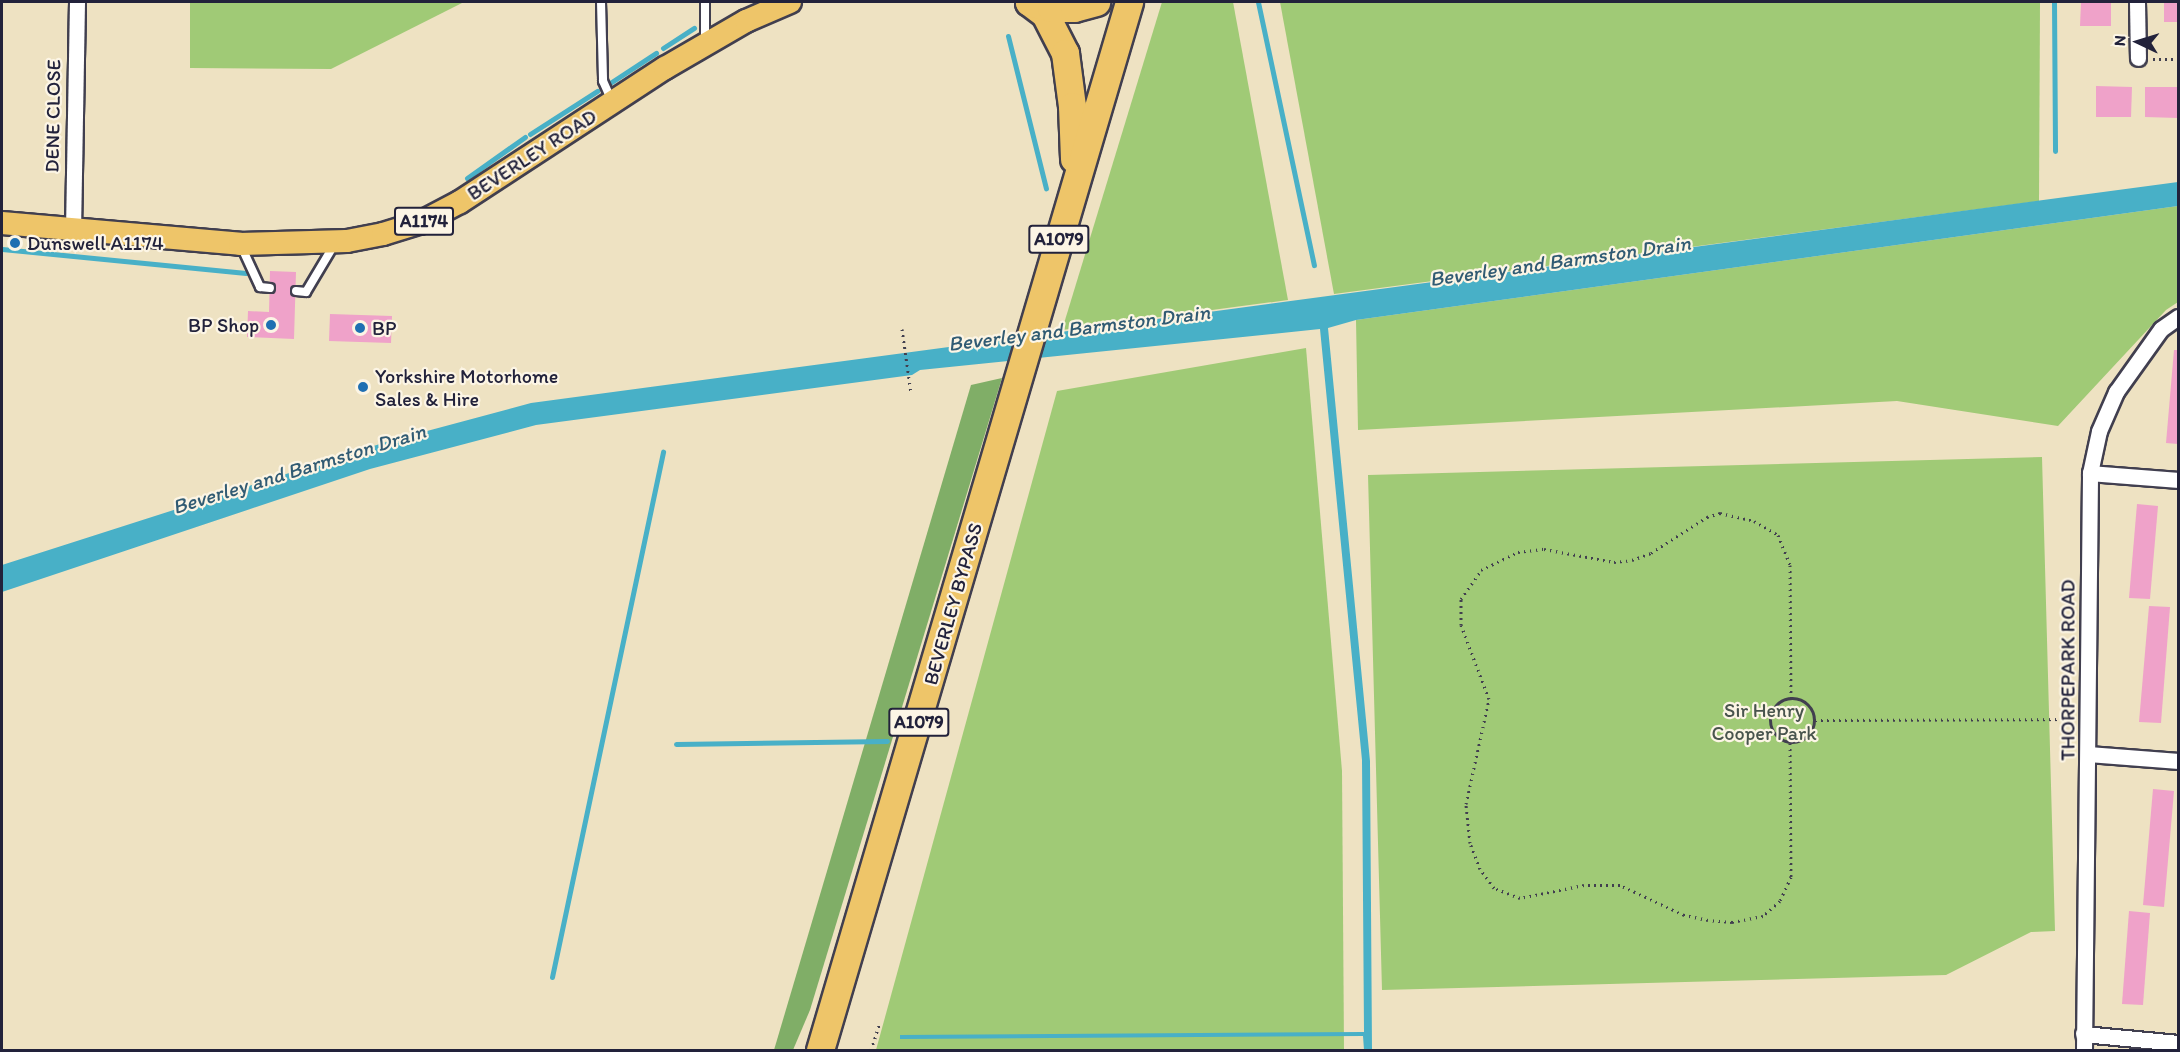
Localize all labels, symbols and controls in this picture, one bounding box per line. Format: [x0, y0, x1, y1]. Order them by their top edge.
north arrow [2108, 12, 2168, 72]
text: N [2110, 35, 2129, 47]
street label: DENE CLOSE [40, 59, 66, 173]
street label: BEVERLEY ROAD [463, 105, 601, 205]
road number: A1174 [394, 206, 454, 236]
road number: A1079 [1028, 224, 1090, 254]
water label: Beverley and Barmston Drain [1428, 230, 1692, 292]
place label: Dunswell A1174 [27, 231, 164, 255]
marker: Dunswell A1174 [8, 236, 22, 250]
water label: Beverley and Barmston Drain [946, 299, 1212, 357]
place label: BP Shop [188, 313, 259, 337]
place label: BP [372, 316, 396, 340]
marker: BP Shop [264, 318, 278, 332]
marker: BP [353, 321, 367, 335]
place label: Yorkshire Motorhome Sales & Hire [375, 364, 558, 411]
marker: Yorkshire Motorhome Sales & Hire [356, 380, 370, 394]
water label: Beverley and Barmston Drain [169, 418, 429, 520]
street label: BEVERLEY BYPASS [918, 520, 988, 688]
street label: THORPEPARK ROAD [2056, 580, 2080, 760]
park label: Sir Henry Cooper Park [1712, 698, 1816, 745]
road number: A1079 [888, 707, 950, 737]

